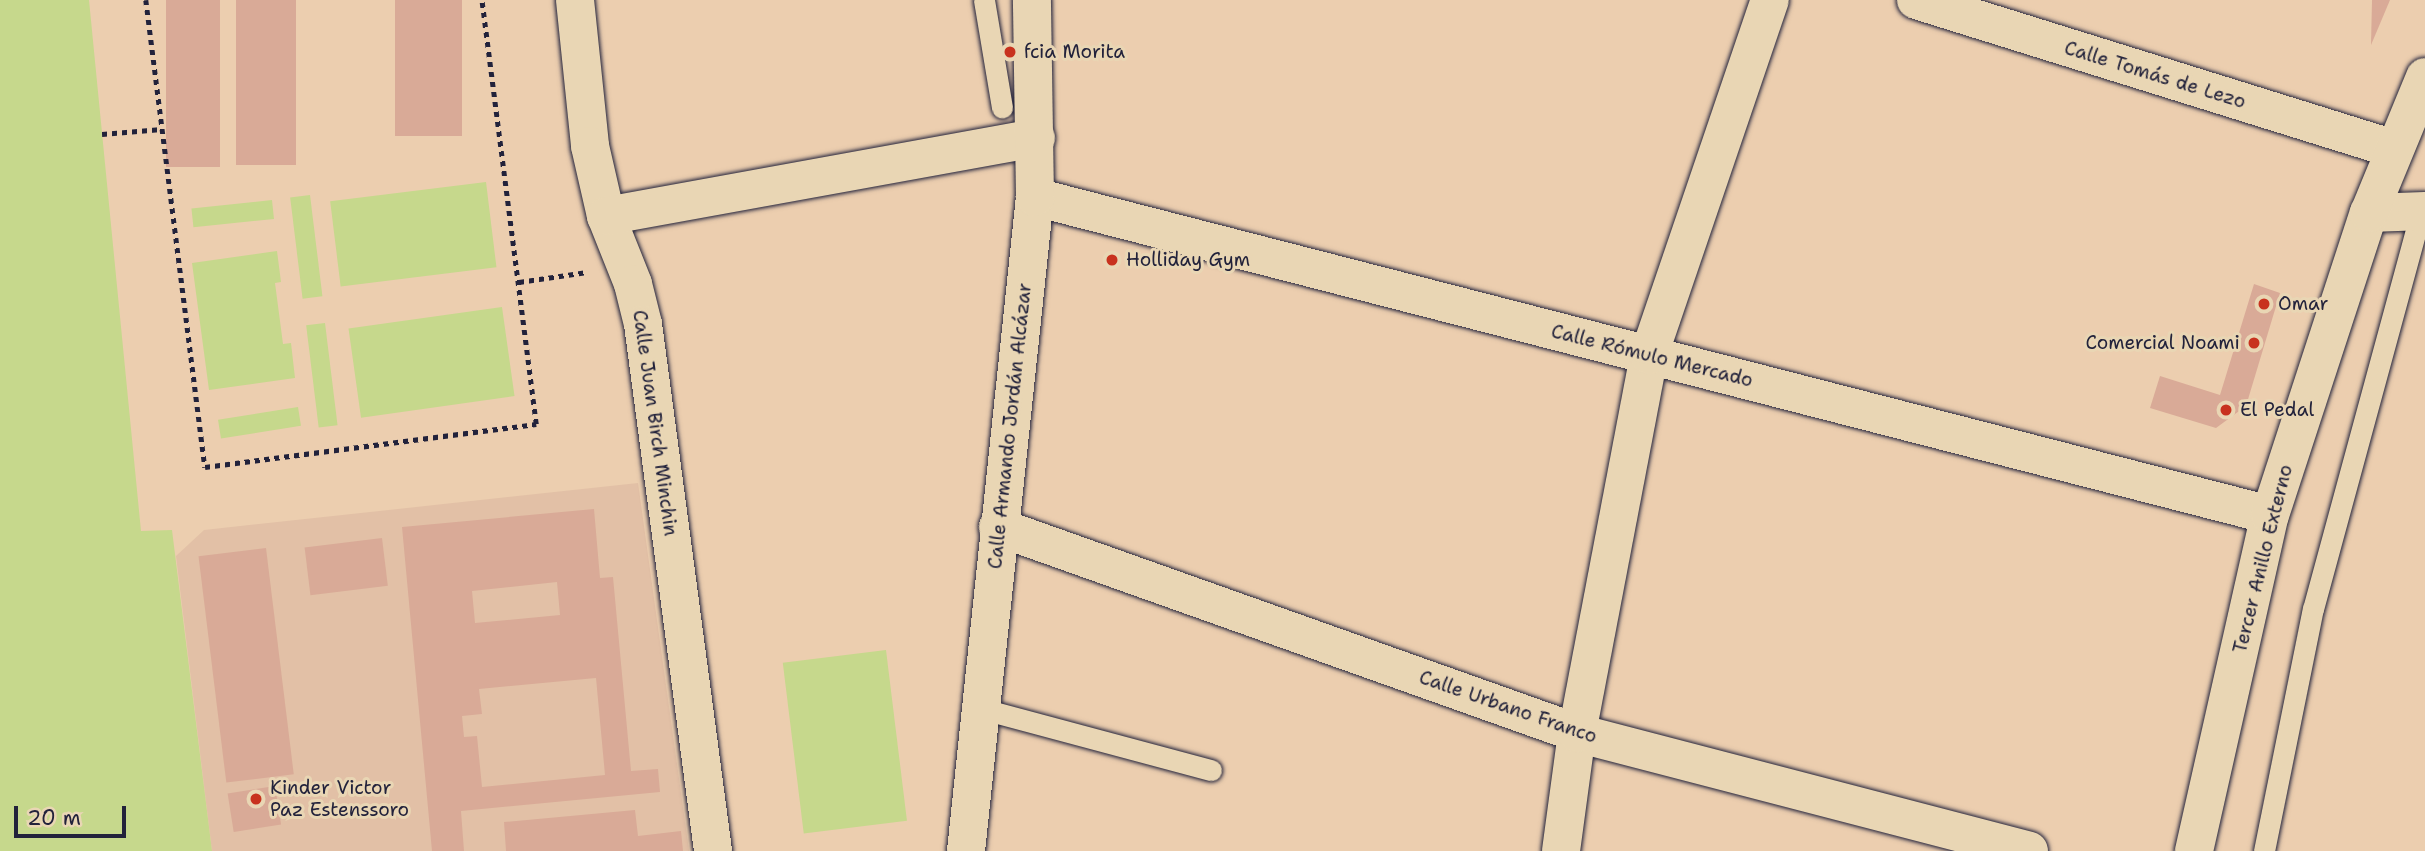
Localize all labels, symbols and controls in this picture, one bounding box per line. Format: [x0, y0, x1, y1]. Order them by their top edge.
street label: Calle Tomás de Lezo [2062, 37, 2248, 113]
place label: fcia Morita [1024, 41, 1125, 63]
marker: fcia Morita [1002, 44, 1018, 60]
place label: Holliday Gym [1126, 249, 1250, 271]
marker: Holliday Gym [1104, 252, 1120, 268]
street label: Calle Armando Jordán Alcázar [984, 282, 1036, 570]
place label: Omar [2278, 293, 2328, 315]
marker: Omar [2256, 296, 2272, 312]
street label: Calle Juan Birch Minchin [628, 309, 682, 537]
street label: Calle Rómulo Mercado [1549, 320, 1755, 392]
place label: Comercial Noami [2086, 332, 2240, 354]
marker: Comercial Noami [2246, 335, 2262, 351]
place label: El Pedal [2240, 399, 2314, 421]
marker: El Pedal [2218, 402, 2234, 418]
street label: Tercer Anillo Externo [2229, 462, 2297, 656]
street label: Calle Urbano Franco [1416, 666, 1600, 748]
place label: Kinder Victor Paz Estenssoro [270, 777, 409, 821]
marker: Kinder Victor Paz Estenssoro [248, 791, 264, 807]
scale bar [18, 792, 130, 836]
text: 20 m [27, 804, 81, 832]

